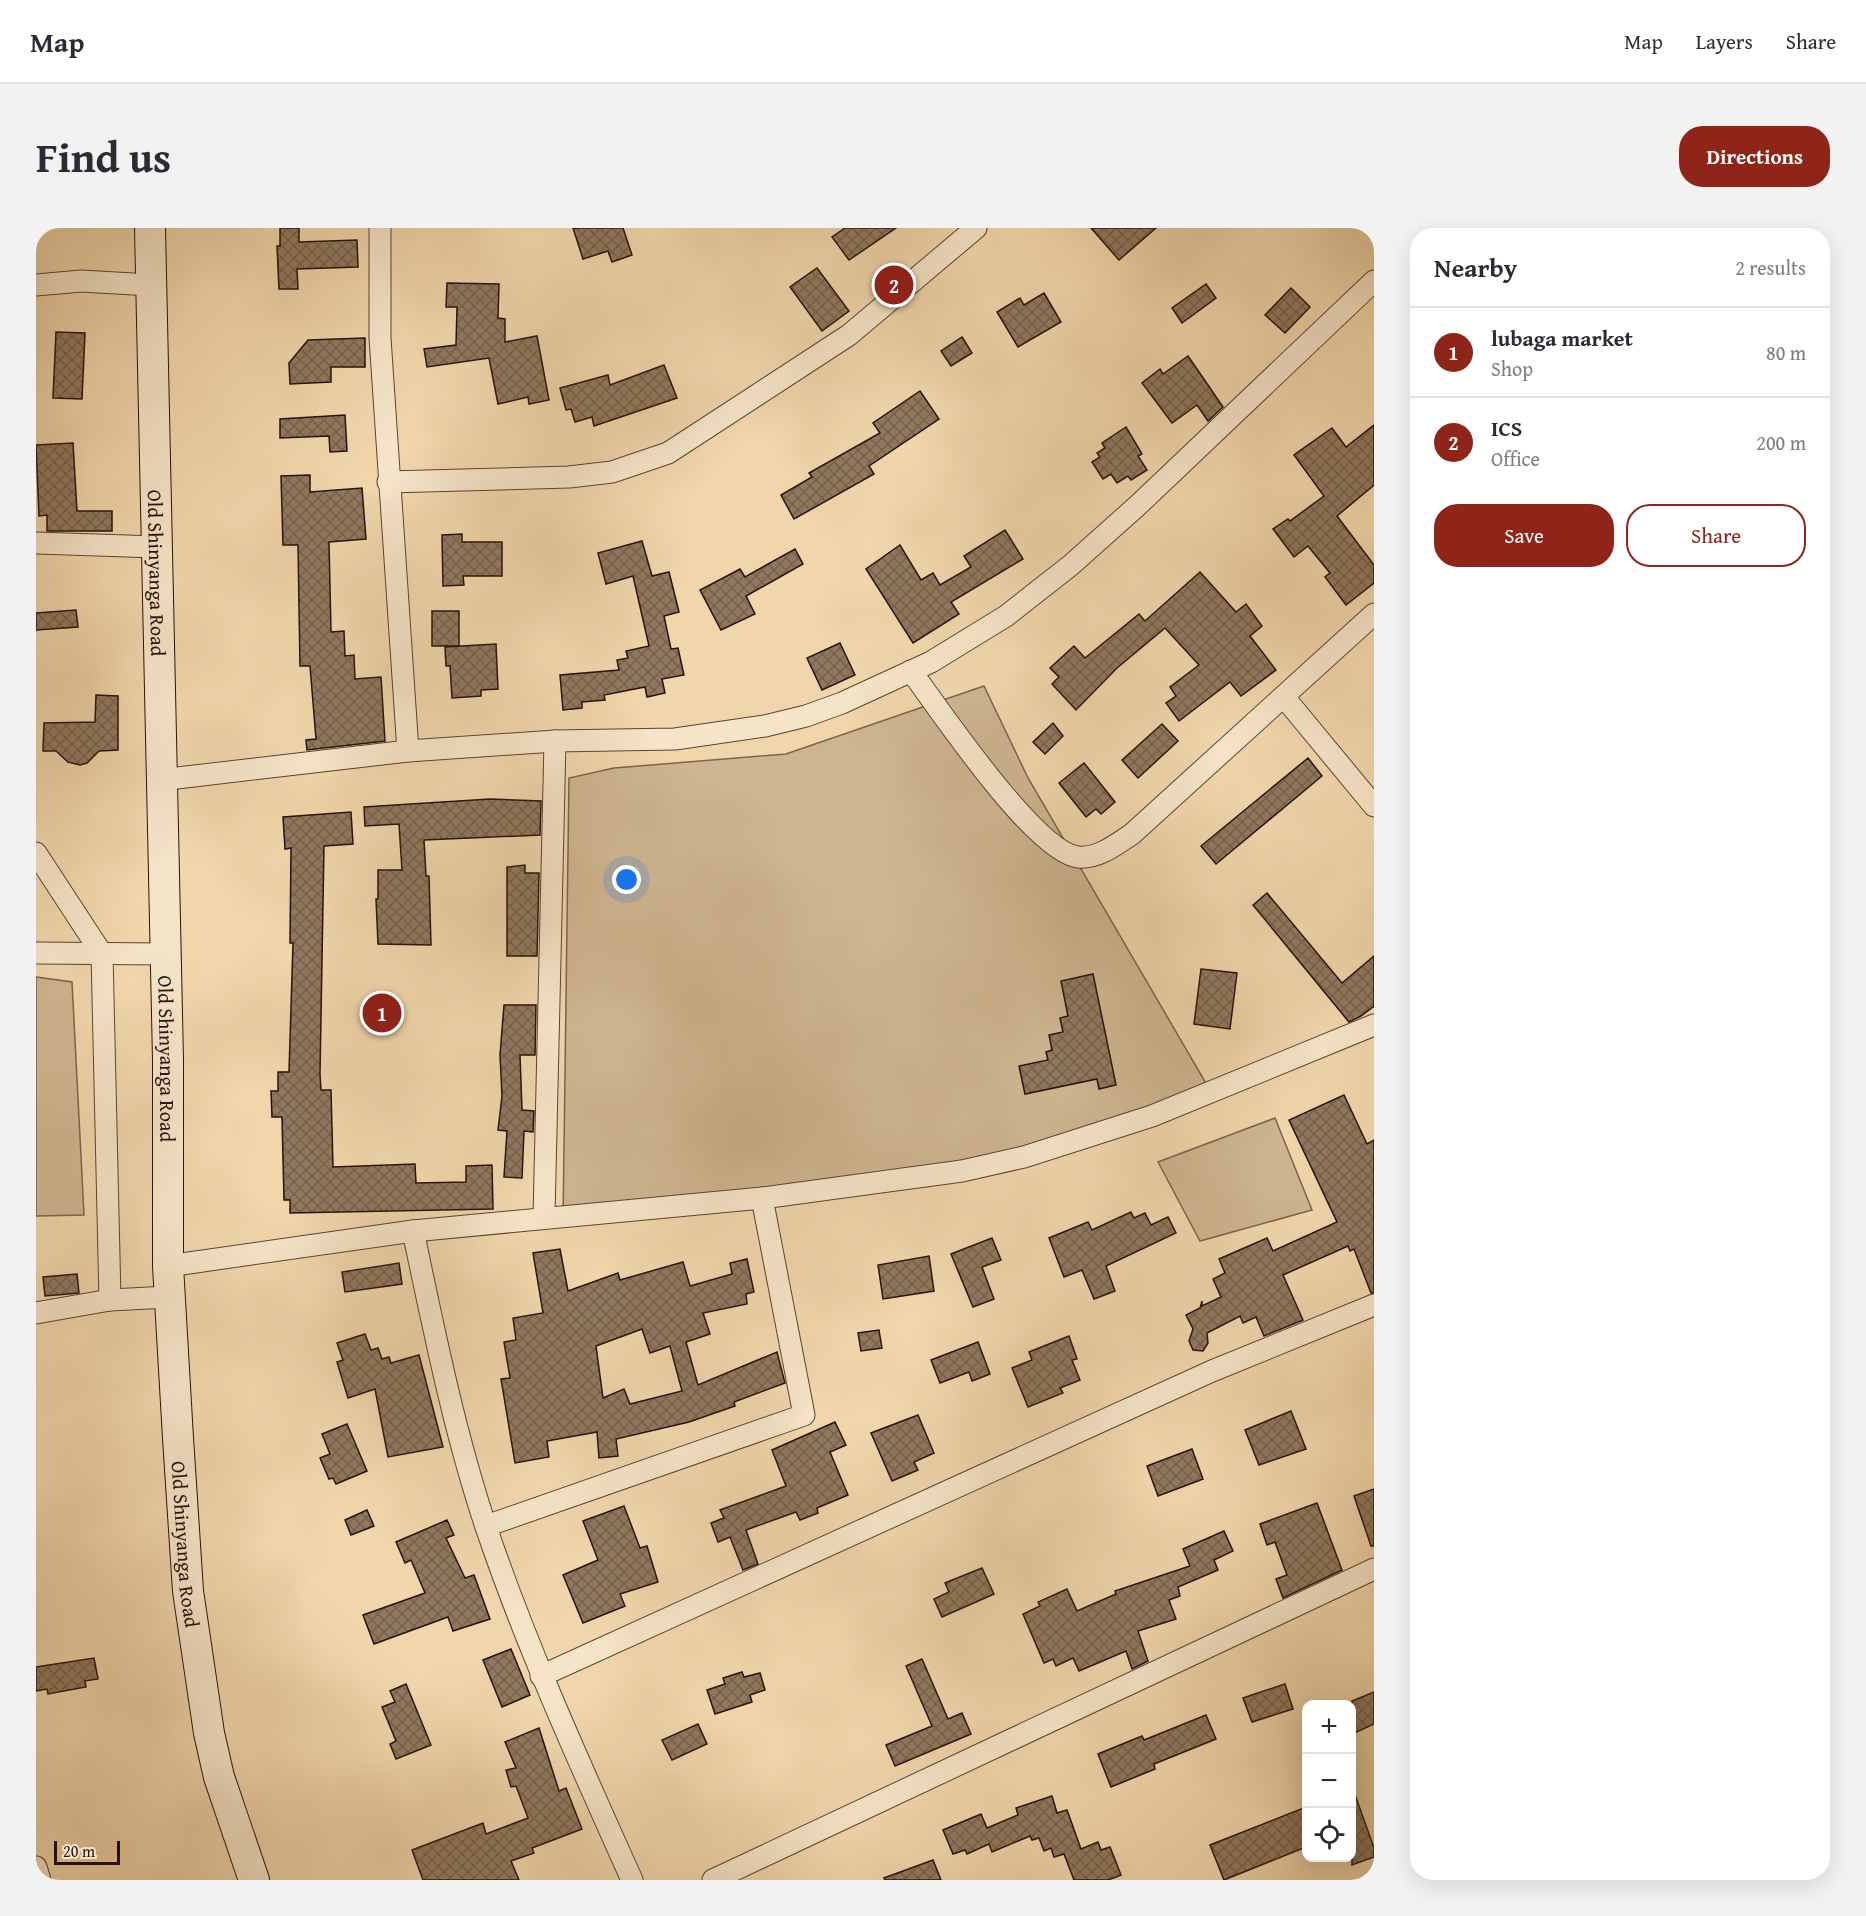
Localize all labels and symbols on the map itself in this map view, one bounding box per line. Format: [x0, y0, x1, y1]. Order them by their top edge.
pin: 2 [874, 262, 914, 308]
street label: Old Shinyanga Road [141, 489, 174, 657]
your location [612, 865, 641, 894]
street label: Old Shinyanga Road [152, 975, 183, 1143]
pin: 1 [362, 990, 402, 1036]
street label: Old Shinyanga Road [165, 1460, 208, 1630]
scale bar [54, 1838, 120, 1866]

